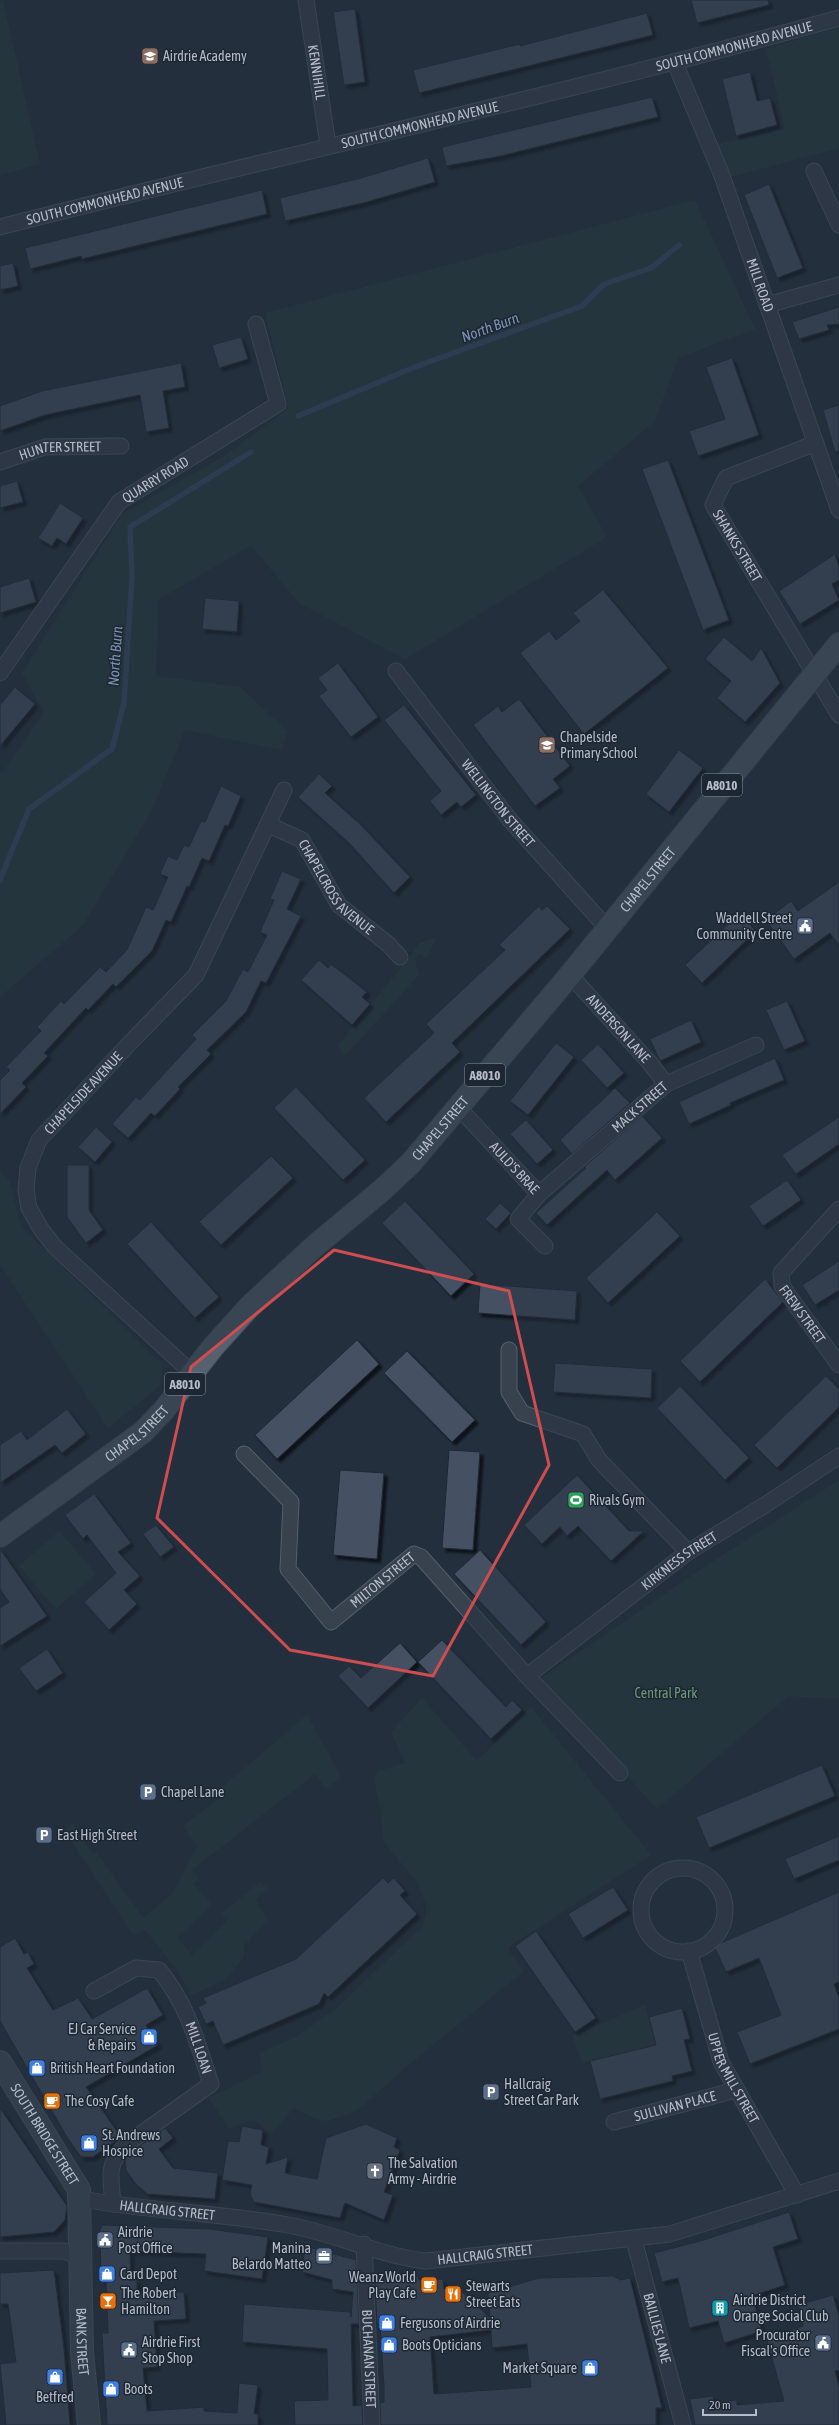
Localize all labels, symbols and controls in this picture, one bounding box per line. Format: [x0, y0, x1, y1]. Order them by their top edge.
street label: SOUTH COMMONHEAD AVENUE [654, 18, 814, 74]
street label: KENNIHILL [305, 44, 329, 101]
school or university icon: Airdrie Academy [140, 46, 160, 66]
place label: Airdrie Academy [163, 48, 247, 64]
street label: SOUTH COMMONHEAD AVENUE [340, 98, 500, 151]
street label: SOUTH COMMONHEAD AVENUE [25, 174, 185, 228]
street label: MILL ROAD [744, 256, 777, 314]
water label: North Burn [459, 309, 521, 345]
street label: HUNTER STREET [17, 438, 101, 463]
street label: QUARRY ROAD [119, 453, 192, 506]
street label: SHANKS STREET [710, 507, 765, 585]
water label: North Burn [104, 626, 126, 686]
place label: Chapelside Primary School [560, 729, 638, 761]
school or university icon: Chapelside Primary School [537, 735, 557, 755]
street label: WELLINGTON STREET [458, 756, 538, 850]
road number: A8010 [702, 774, 742, 796]
street label: CHAPELCROSS AVENUE [295, 837, 377, 938]
street label: CHAPEL STREET [617, 844, 679, 915]
place label: Waddell Street Community Centre [697, 910, 792, 942]
public building icon: Waddell Street Community Centre [795, 916, 815, 936]
street label: ANDERSON LANE [583, 991, 654, 1066]
street label: CHAPELSIDE AVENUE [41, 1048, 125, 1137]
road number: A8010 [465, 1064, 505, 1086]
street label: MACK STREET [608, 1078, 671, 1135]
street label: CHAPEL STREET [409, 1093, 472, 1164]
street label: AULD'S BRAE [487, 1139, 543, 1197]
street label: FREW STREET [776, 1282, 829, 1346]
road number: A8010 [165, 1373, 205, 1395]
street label: CHAPEL STREET [102, 1403, 172, 1465]
sports icon: Rivals Gym [566, 1490, 586, 1510]
place label: Rivals Gym [589, 1492, 645, 1508]
street label: KIRKNESS STREET [638, 1528, 720, 1593]
street label: MILTON STREET [347, 1549, 418, 1611]
park label: Central Park [635, 1685, 697, 1701]
parking icon: Chapel Lane [138, 1782, 158, 1802]
place label: Chapel Lane [161, 1784, 224, 1800]
parking icon: East High Street [34, 1825, 54, 1845]
place label: East High Street [57, 1827, 137, 1843]
street label: MILL LOAN [182, 2019, 215, 2076]
place label: EJ Car Service & Repairs [68, 2021, 136, 2053]
shop icon: EJ Car Service & Repairs [139, 2027, 159, 2047]
street label: UPPER MILL STREET [705, 2031, 762, 2126]
shop icon: British Heart Foundation [27, 2058, 47, 2078]
place label: British Heart Foundation [50, 2060, 175, 2076]
place label: Hallcraig Street Car Park [504, 2076, 579, 2108]
street label: SOUTH BRIDGE STREET [7, 2081, 82, 2188]
parking icon: Hallcraig Street Car Park [481, 2082, 501, 2102]
street label: SULLIVAN PLACE [632, 2088, 717, 2124]
cafe icon: The Cosy Cafe [42, 2091, 62, 2111]
place label: The Cosy Cafe [65, 2093, 134, 2109]
place label: St. Andrews Hospice [102, 2127, 160, 2159]
shop icon: St. Andrews Hospice [79, 2133, 99, 2153]
place label: The Salvation Army - Airdrie [388, 2155, 458, 2187]
church icon: The Salvation Army - Airdrie [365, 2161, 385, 2181]
street label: HALLCRAIG STREET [119, 2197, 216, 2223]
place label: Airdrie Post Office [118, 2224, 173, 2256]
public building icon: Airdrie Post Office [95, 2230, 115, 2250]
place label: Manina Belardo Matteo [232, 2240, 311, 2272]
street label: HALLCRAIG STREET [437, 2241, 534, 2268]
office icon: Manina Belardo Matteo [314, 2246, 334, 2266]
shop icon: Card Depot [97, 2264, 117, 2284]
place label: Card Depot [120, 2266, 177, 2282]
place label: Weanz World Play Cafe [349, 2269, 416, 2301]
cafe icon: Weanz World Play Cafe [419, 2275, 439, 2295]
place label: Stewarts Street Eats [466, 2278, 520, 2310]
restaurant icon: Stewarts Street Eats [443, 2284, 463, 2304]
place label: The Robert Hamilton [121, 2285, 177, 2317]
bar icon: The Robert Hamilton [98, 2291, 118, 2311]
street label: BAILLIES LANE [640, 2291, 674, 2365]
place label: Airdrie District Orange Social Club [733, 2292, 829, 2324]
building icon: Airdrie District Orange Social Club [710, 2298, 730, 2318]
street label: BANK STREET [73, 2308, 92, 2376]
street label: BUCHANAN STREET [359, 2309, 379, 2409]
shop icon: Fergusons of Airdrie [377, 2313, 397, 2333]
place label: Fergusons of Airdrie [400, 2315, 500, 2331]
place label: Procurator Fiscal's Office [741, 2327, 811, 2359]
public building icon: Procurator Fiscal's Office [813, 2333, 833, 2353]
place label: Airdrie First Stop Shop [142, 2334, 200, 2366]
shop icon: Boots Opticians [379, 2335, 399, 2355]
place label: Boots Opticians [402, 2337, 481, 2353]
public building icon: Airdrie First Stop Shop [119, 2340, 139, 2360]
shop icon: Market Square [580, 2358, 600, 2378]
place label: Market Square [503, 2360, 577, 2376]
shop icon: Betfred [45, 2367, 65, 2387]
shop icon: Boots [101, 2379, 121, 2399]
place label: Boots [124, 2381, 153, 2397]
place label: Betfred [36, 2389, 74, 2405]
scale bar [703, 2391, 756, 2417]
text: 20 m [709, 2398, 731, 2412]

